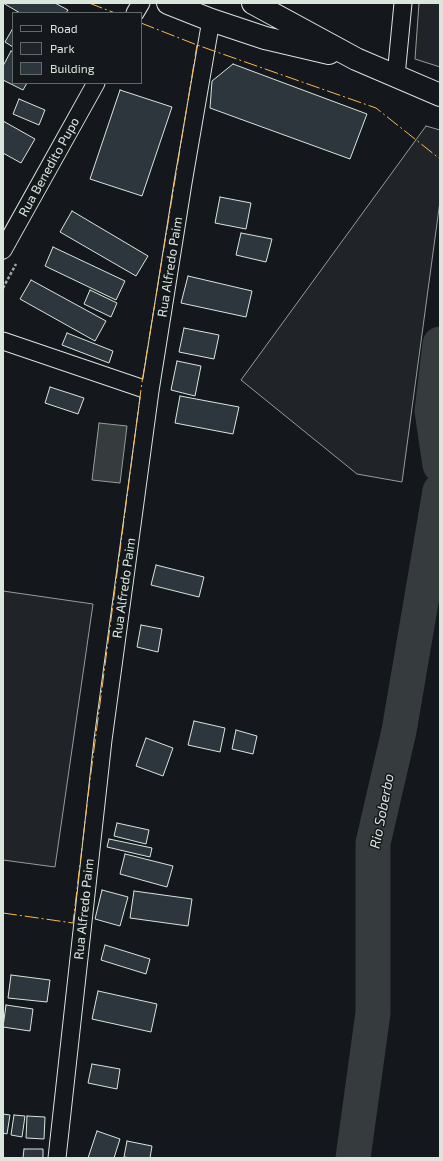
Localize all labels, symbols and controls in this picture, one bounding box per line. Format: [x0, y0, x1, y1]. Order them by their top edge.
legend [12, 12, 142, 84]
text: Road [50, 21, 78, 35]
text: Park [50, 41, 75, 55]
text: Building [50, 61, 94, 75]
street label: Rua Benedito Pupo [15, 115, 83, 219]
street label: Rua Alfredo Paim [154, 216, 186, 318]
street label: Rua Alfredo Paim [109, 537, 139, 639]
water label: Rio Soberbo [367, 772, 397, 850]
street label: Rua Alfredo Paim [71, 858, 97, 960]

